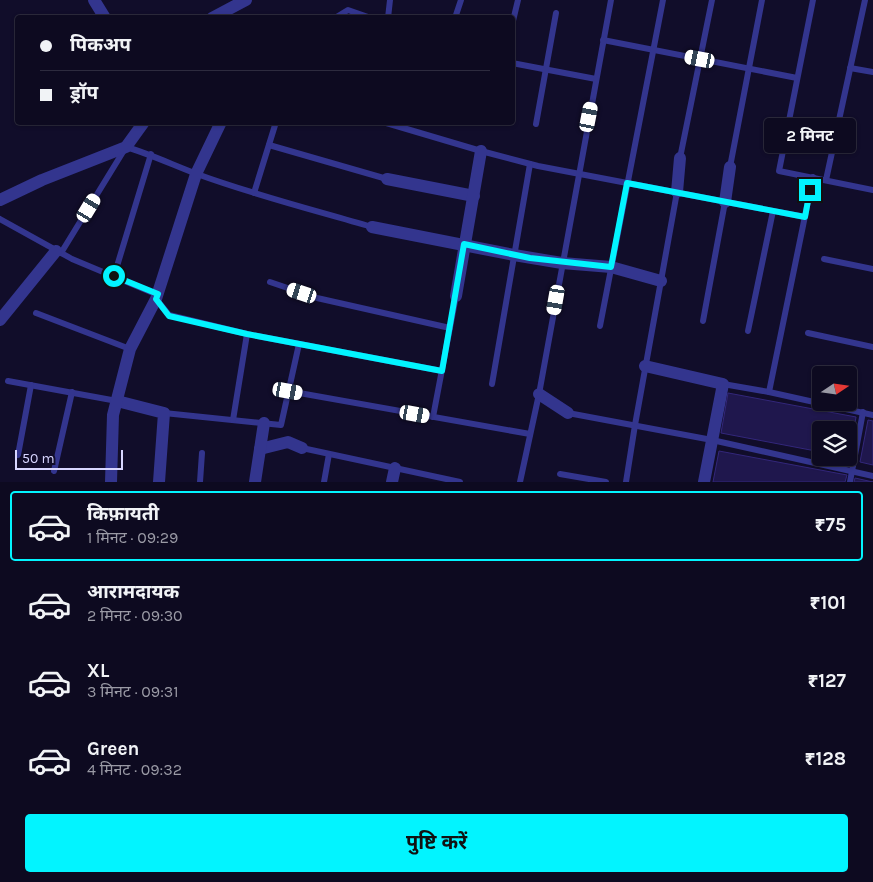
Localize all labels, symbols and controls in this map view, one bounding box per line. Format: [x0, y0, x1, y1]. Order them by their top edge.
text: पिकअप [70, 34, 131, 56]
car [683, 49, 716, 69]
text: ड्रॉप [70, 82, 98, 104]
car [578, 101, 599, 133]
callout: 2 मिनट [764, 118, 856, 152]
text: 2 मिनट [786, 126, 834, 145]
route end [799, 179, 821, 201]
car [74, 191, 103, 225]
route start [103, 265, 125, 287]
car [285, 281, 318, 305]
car [546, 284, 565, 316]
north arrow [812, 366, 858, 411]
map controls [812, 366, 857, 466]
car [271, 381, 304, 401]
car [398, 404, 431, 424]
button: layers [812, 421, 857, 466]
scale bar [15, 447, 122, 470]
text: 50 m [22, 450, 55, 467]
text: किफ़ायती [87, 503, 159, 525]
icon: car [27, 504, 72, 549]
text: ₹75 [815, 514, 846, 536]
text: 1 मिनट · 09:29 [87, 528, 178, 547]
text: आरामदायक [87, 581, 179, 603]
icon: car [27, 582, 72, 627]
text: ₹101 [810, 592, 846, 614]
text: 2 मिनट · 09:30 [87, 606, 183, 625]
icon: car [27, 660, 72, 705]
text: XL [87, 660, 109, 682]
text: ₹127 [807, 670, 846, 692]
text: 3 मिनट · 09:31 [87, 682, 179, 701]
icon: car [27, 738, 72, 783]
text: Green [87, 738, 139, 760]
text: ₹128 [805, 748, 846, 770]
text: 4 मिनट · 09:32 [87, 760, 182, 779]
button: पुष्टि करें [25, 814, 848, 872]

